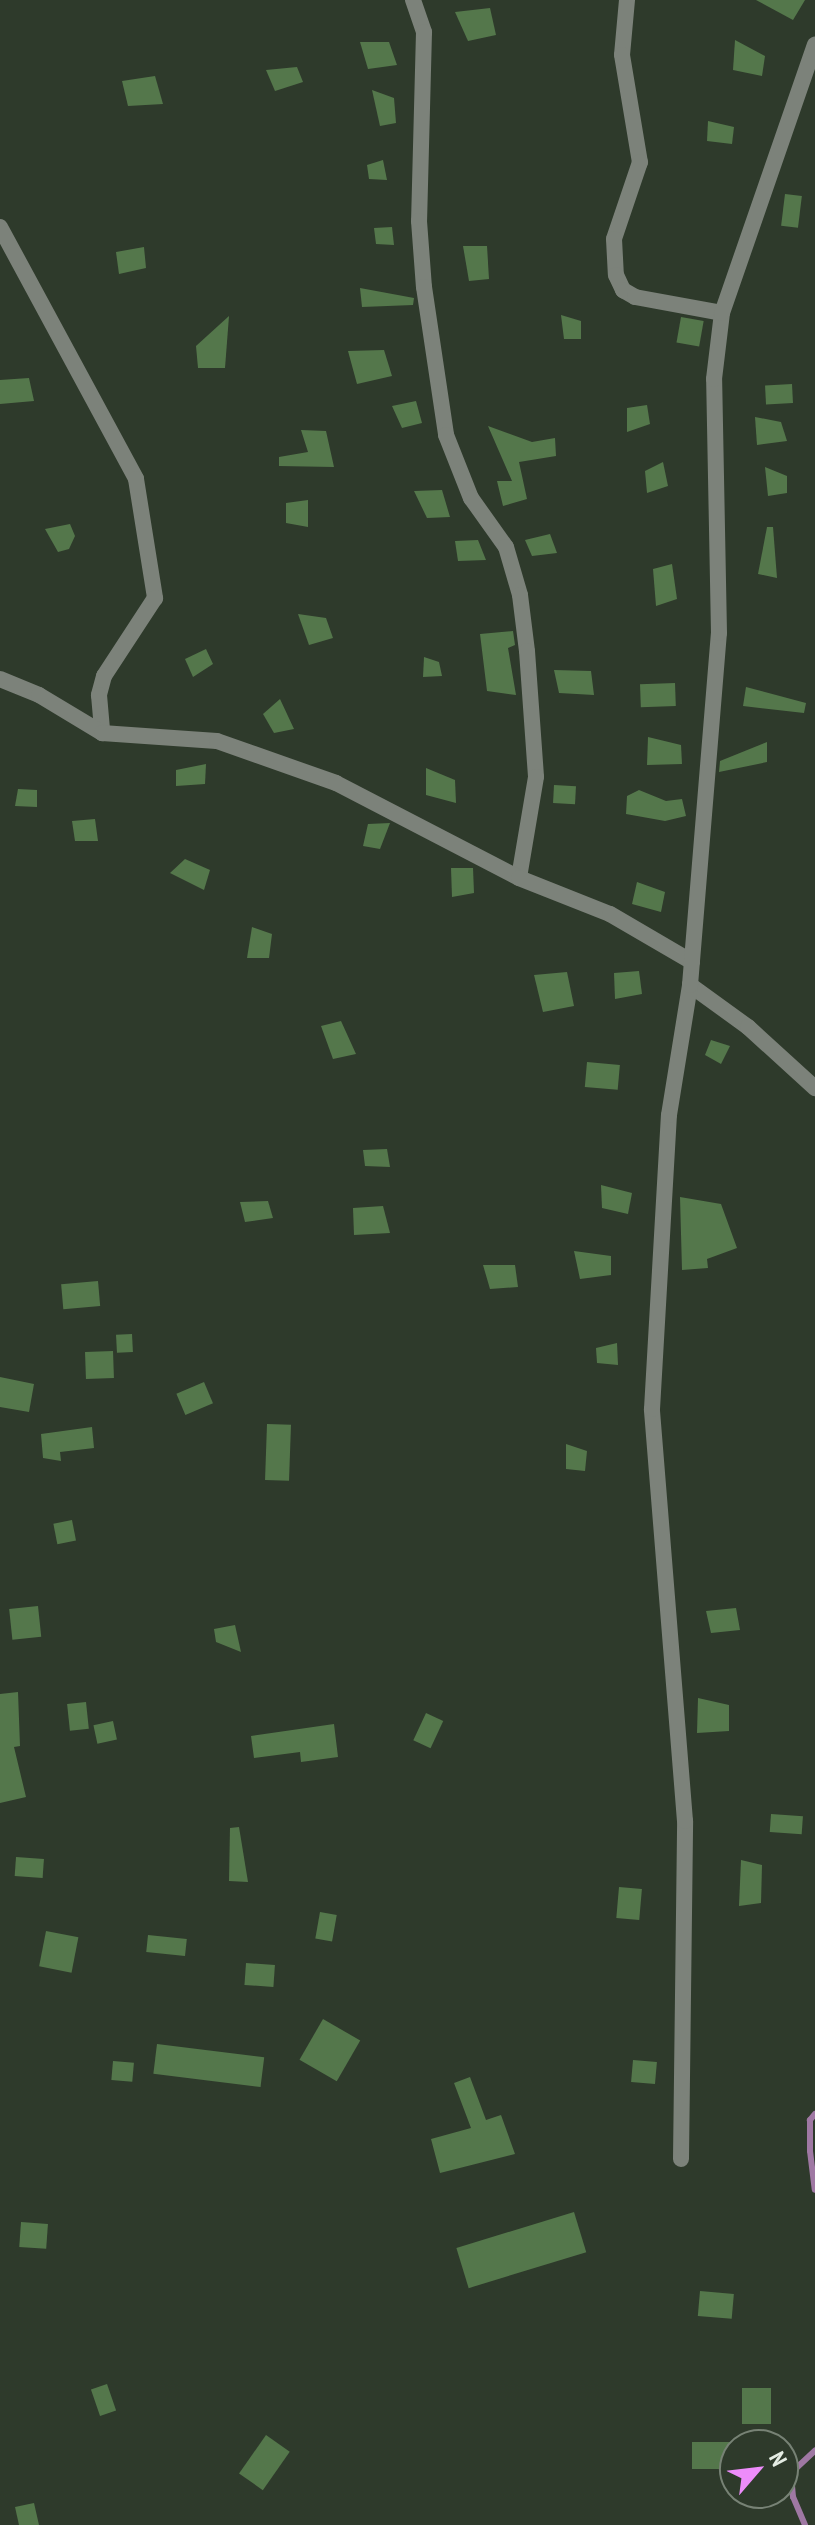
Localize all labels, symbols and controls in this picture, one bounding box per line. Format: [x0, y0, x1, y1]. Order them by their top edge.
north arrow [719, 2429, 799, 2509]
text: N [763, 2447, 794, 2470]

